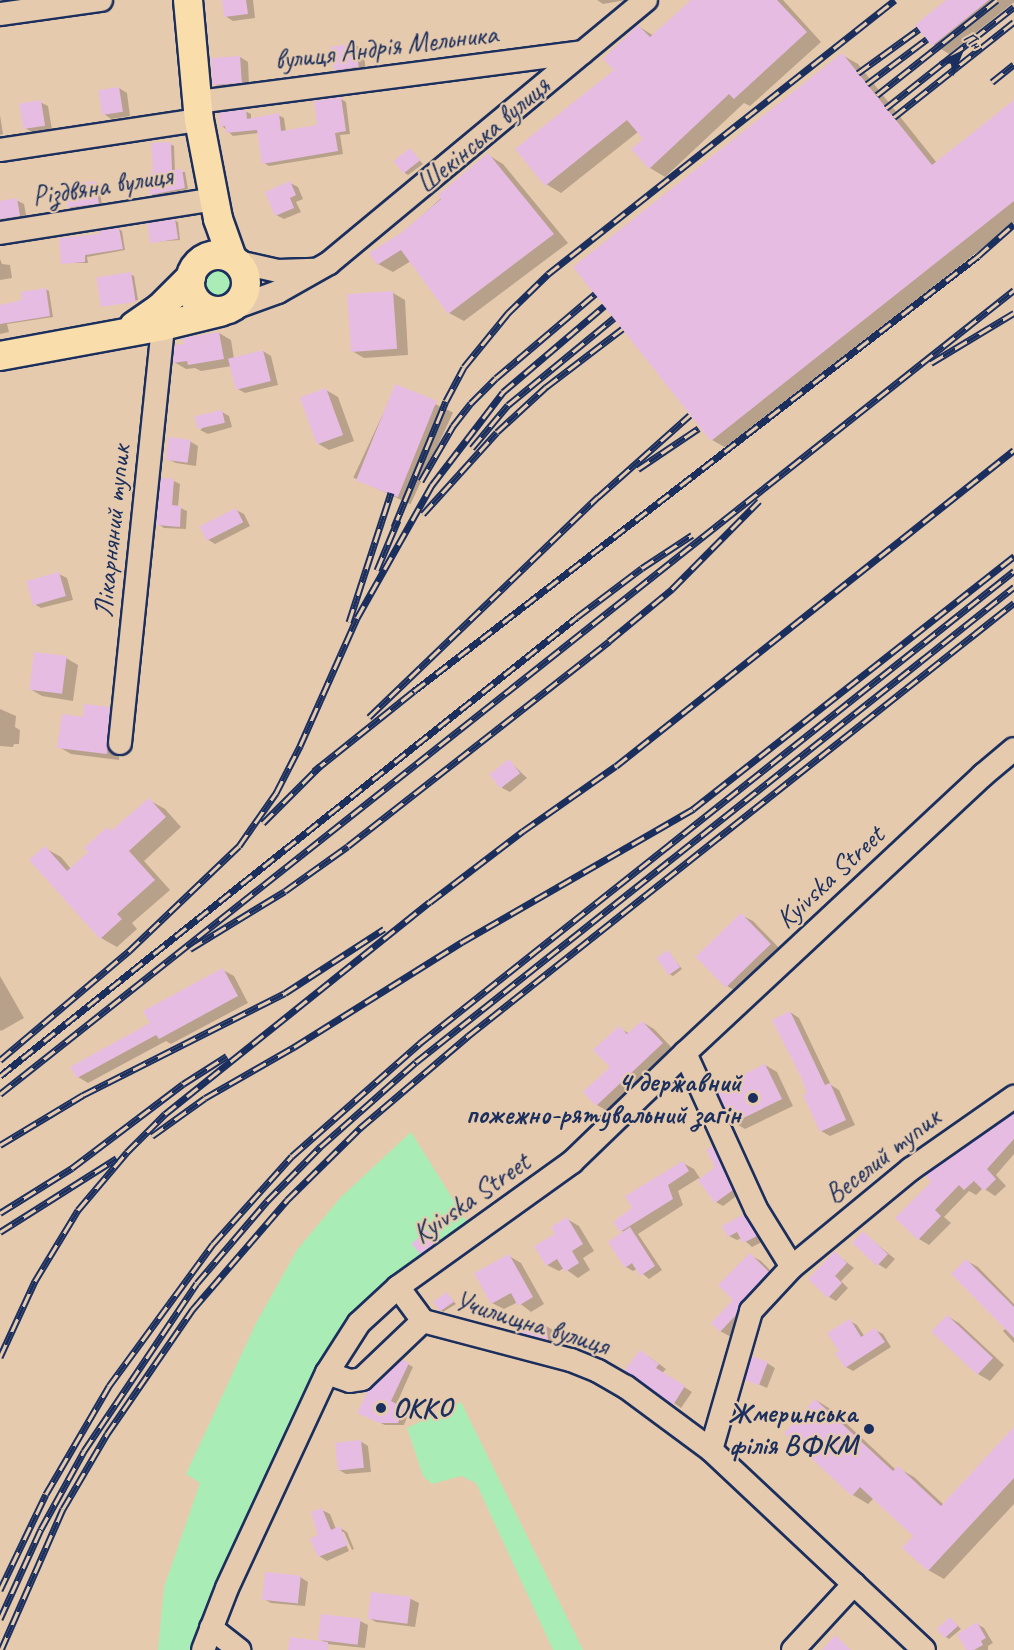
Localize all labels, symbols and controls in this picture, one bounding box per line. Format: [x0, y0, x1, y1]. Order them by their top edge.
street label: вулиця Андрія Мельника [272, 17, 500, 77]
north arrow [930, 24, 990, 84]
text: Пн [959, 28, 985, 54]
street label: Шекінська вулиця [409, 69, 557, 201]
street label: Різдвяна вулиця [29, 158, 175, 214]
street label: Лікарняний тупик [86, 443, 138, 619]
street label: Kyivska Street [769, 818, 891, 936]
place label: 4 державний пожежно-рятувальний загін [465, 1065, 741, 1131]
marker: 4 державний пожежно-рятувальний загін [746, 1091, 760, 1105]
street label: Веселий тупик [819, 1101, 947, 1211]
street label: Kyivska Street [406, 1145, 536, 1251]
street label: Училищна вулиця [451, 1284, 613, 1362]
place label: ОККО [393, 1391, 452, 1425]
place label: Жмеринська філія ВФКМ [728, 1396, 857, 1462]
marker: ОККО [374, 1401, 388, 1415]
marker: Жмеринська філія ВФКМ [862, 1422, 876, 1436]

